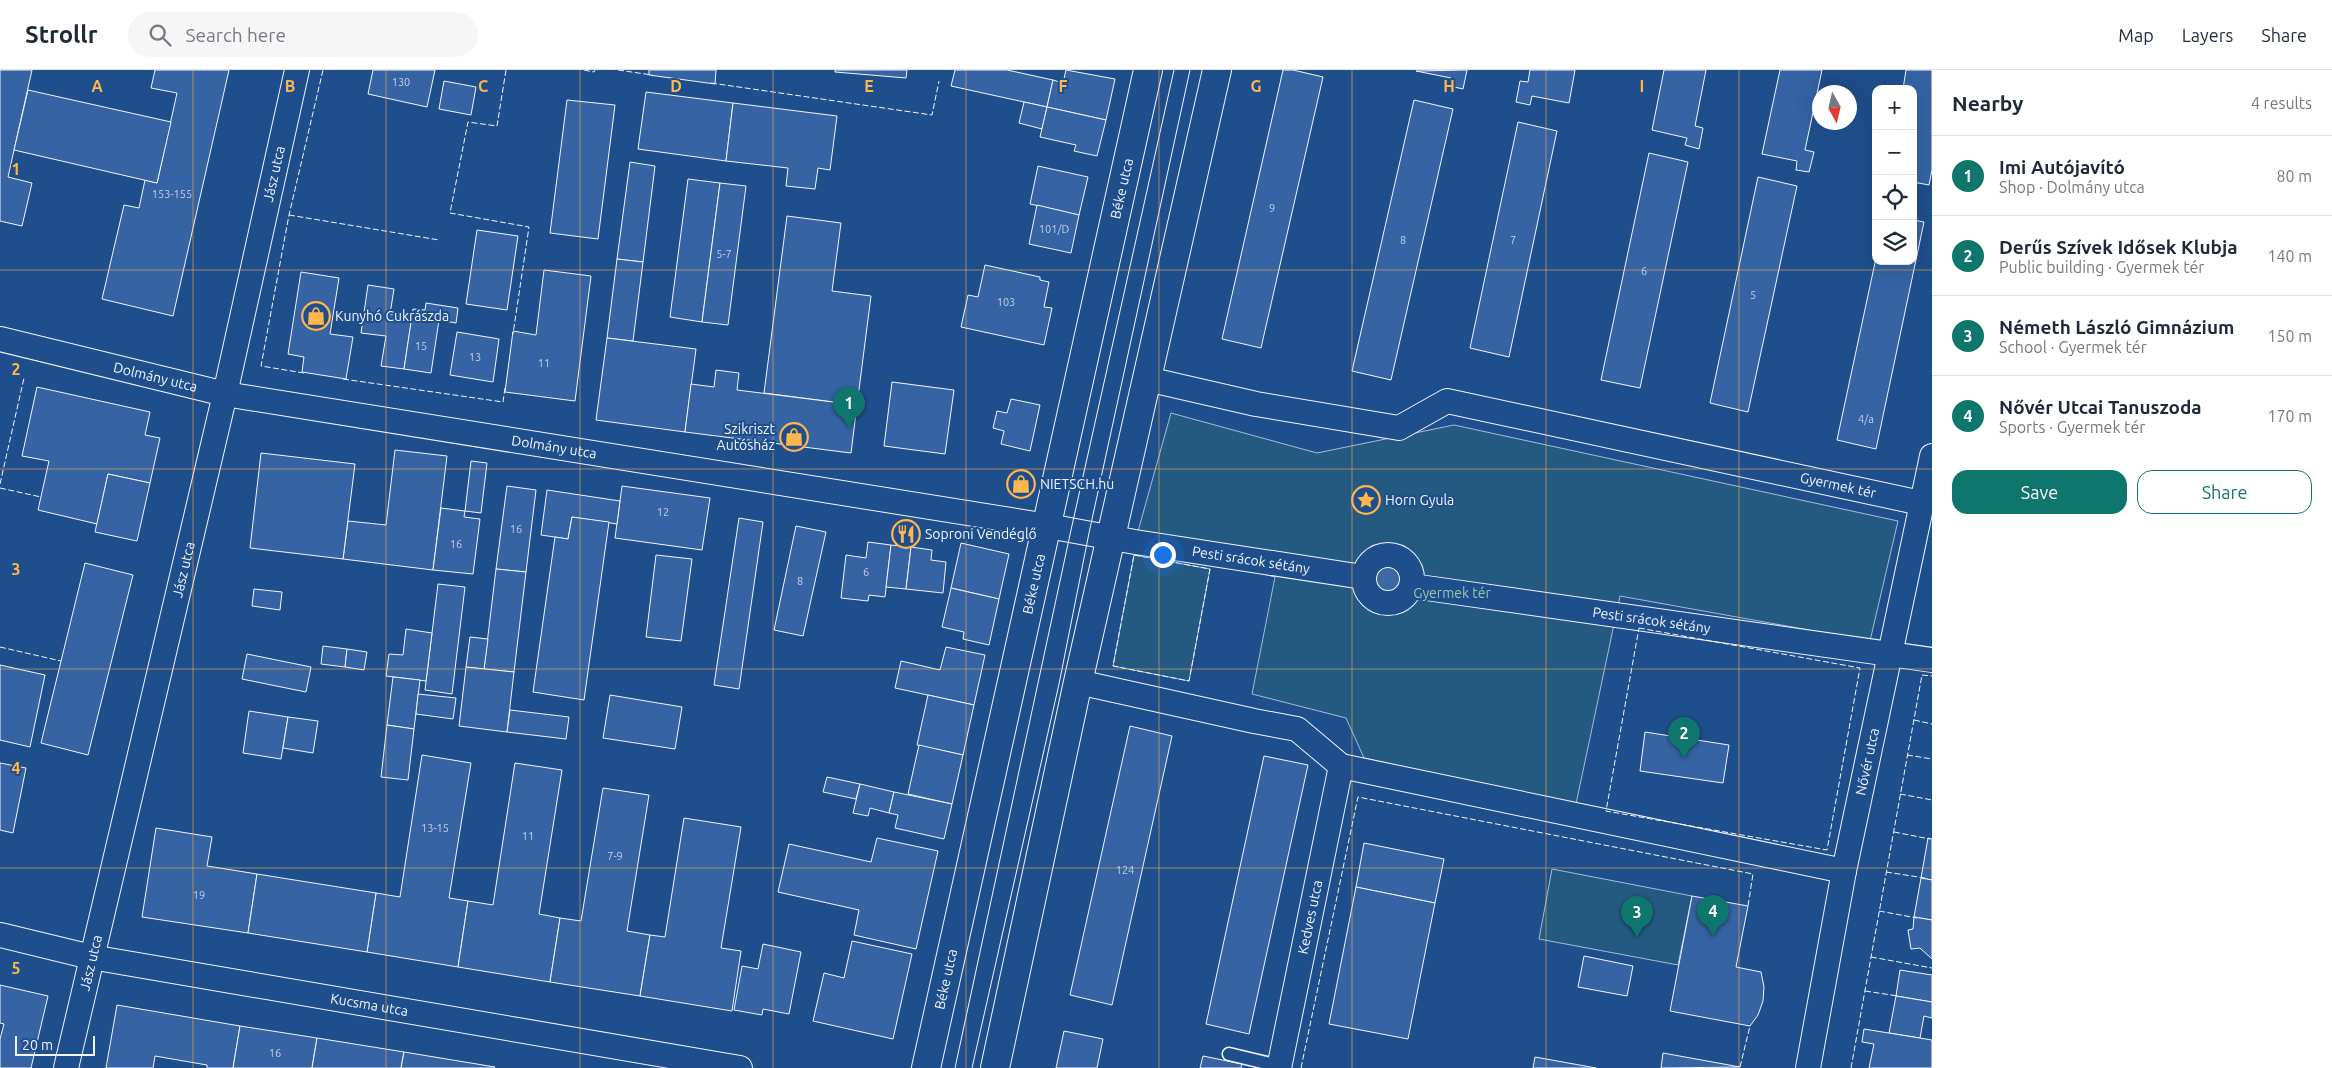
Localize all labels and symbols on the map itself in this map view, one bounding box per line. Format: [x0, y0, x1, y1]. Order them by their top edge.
house number: 130 [392, 76, 410, 88]
text: A [91, 77, 103, 95]
text: B [285, 77, 295, 95]
text: C [478, 77, 488, 95]
text: D [670, 77, 682, 95]
text: E [864, 77, 874, 95]
text: F [1059, 77, 1068, 95]
text: G [1250, 77, 1262, 95]
text: H [1443, 77, 1455, 95]
text: I [1640, 77, 1644, 95]
north arrow [1812, 85, 1857, 130]
street label: Jász utca [260, 144, 288, 203]
street label: Béke utca [1107, 157, 1136, 220]
text: 1 [11, 160, 21, 178]
house number: 153-155 [152, 188, 192, 200]
house number: 9 [1269, 202, 1275, 214]
house number: 101/D [1039, 223, 1069, 235]
house number: 8 [1400, 234, 1406, 246]
house number: 7 [1510, 234, 1516, 246]
house number: 5-7 [716, 248, 732, 260]
house number: 6 [1641, 265, 1647, 277]
house number: 5 [1750, 289, 1756, 301]
house number: 103 [997, 296, 1015, 308]
shop icon: Kunyhó Cukrászda [301, 301, 331, 331]
place label: Kunyhó Cukrászda [335, 308, 449, 324]
house number: 15 [415, 340, 427, 352]
house number: 13 [469, 351, 481, 363]
house number: 11 [538, 357, 550, 369]
street label: Dolmány utca [112, 359, 199, 395]
text: 2 [11, 360, 21, 378]
pin: 1 [833, 387, 865, 428]
house number: 4/a [1858, 413, 1874, 425]
place label: Szikriszt Autósház [717, 421, 775, 453]
shop icon: Szikriszt Autósház [779, 422, 809, 452]
street label: Dolmány utca [510, 432, 598, 462]
shop icon: NIETSCH.hu [1006, 469, 1036, 499]
street label: Gyermek tér [1799, 469, 1878, 501]
place label: NIETSCH.hu [1040, 476, 1114, 492]
place icon: Horn Gyula [1351, 485, 1381, 515]
place label: Horn Gyula [1385, 492, 1454, 508]
house number: 12 [657, 506, 669, 518]
restaurant icon: Soproni Vendéglő [891, 519, 921, 549]
house number: 16 [510, 523, 522, 535]
place label: Soproni Vendéglő [925, 526, 1037, 542]
house number: 16 [450, 538, 462, 550]
street label: Jász utca [169, 540, 198, 599]
your location [1150, 542, 1176, 568]
street label: Pesti srácok sétány [1191, 543, 1311, 577]
street label: Béke utca [1019, 552, 1048, 616]
text: 3 [11, 560, 21, 578]
house number: 6 [863, 566, 869, 578]
house number: 8 [797, 575, 803, 587]
park label: Gyermek tér [1413, 585, 1491, 601]
street label: Pesti srácok sétány [1592, 604, 1712, 636]
pin: 2 [1668, 717, 1700, 758]
street label: Nővér utca [1852, 727, 1882, 797]
text: 4 [11, 759, 21, 777]
house number: 13-15 [421, 822, 449, 834]
house number: 11 [522, 830, 534, 842]
house number: 7-9 [607, 850, 623, 862]
house number: 124 [1116, 864, 1134, 876]
street label: Kedves utca [1295, 879, 1325, 956]
house number: 19 [193, 889, 205, 901]
pin: 4 [1697, 895, 1729, 936]
pin: 3 [1621, 896, 1653, 937]
street label: Jász utca [76, 933, 105, 992]
street label: Béke utca [931, 947, 960, 1011]
text: 5 [11, 959, 21, 977]
street label: Kucsma utca [329, 990, 409, 1019]
scale bar [15, 1033, 95, 1056]
house number: 16 [269, 1047, 281, 1059]

